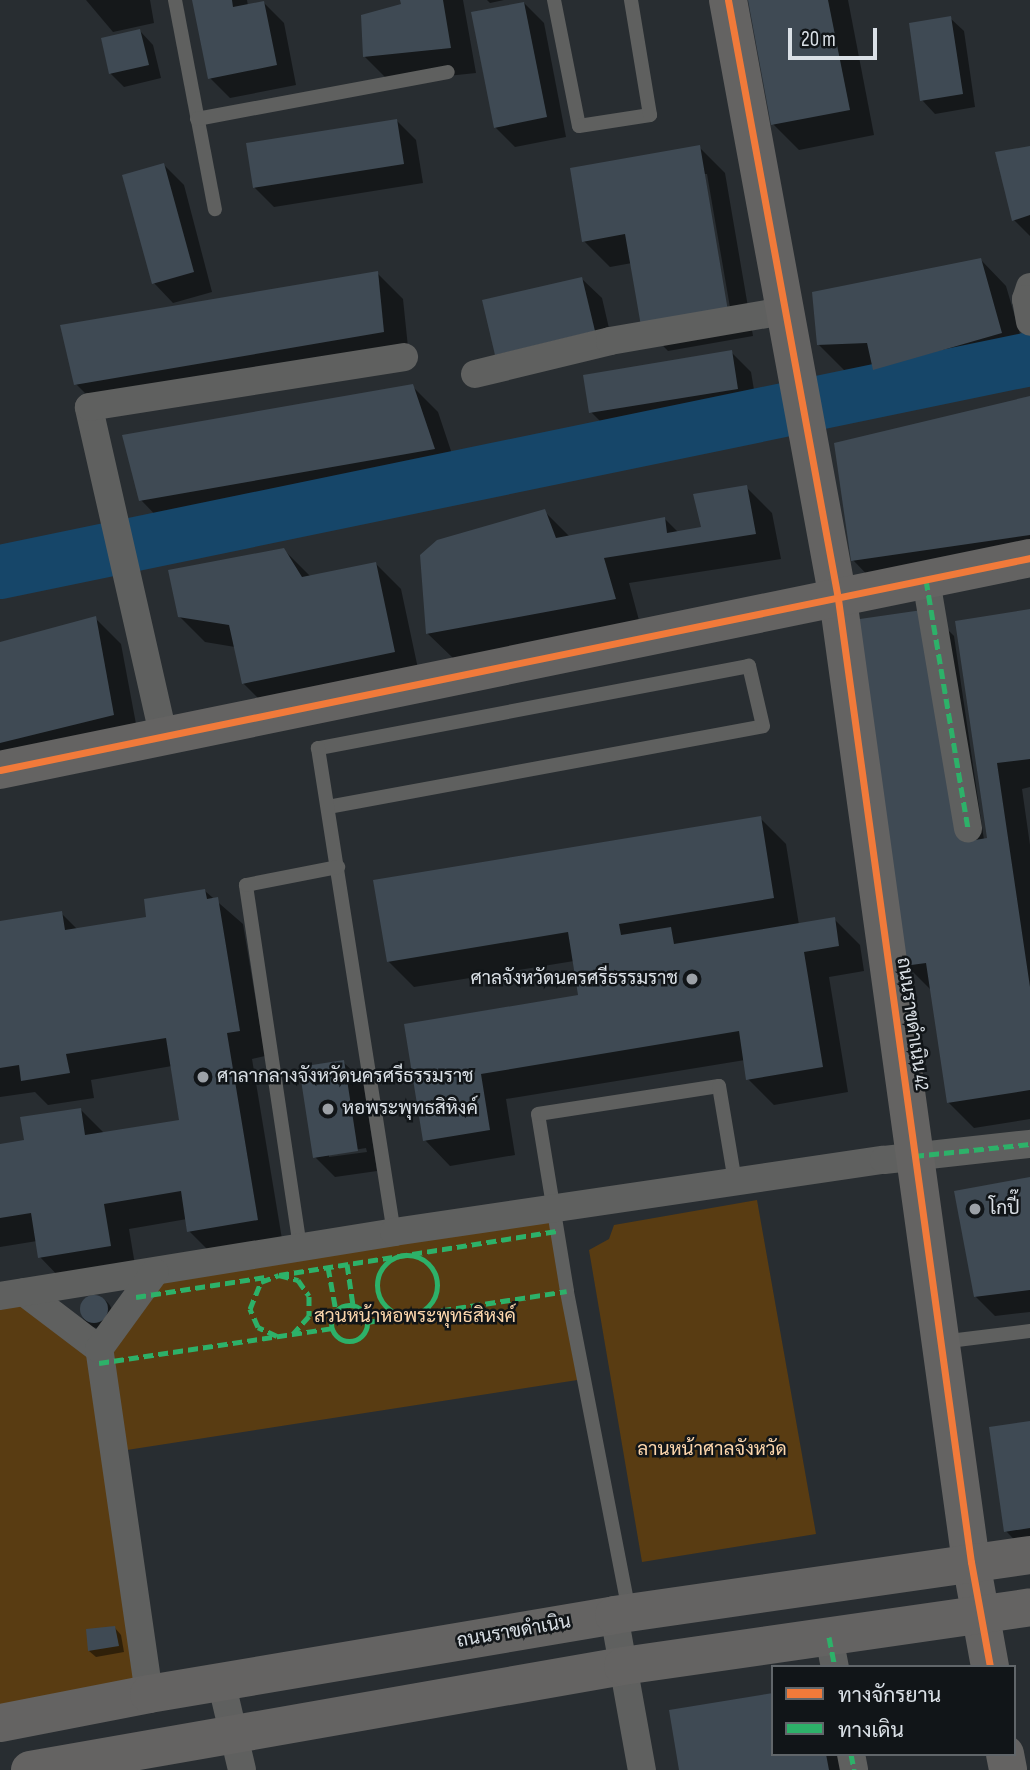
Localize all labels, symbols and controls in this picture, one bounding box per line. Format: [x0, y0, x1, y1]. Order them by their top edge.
scale bar [792, 14, 881, 58]
text: 20 m [801, 27, 836, 52]
street label: ถนนราขดำเนิน 42 [891, 956, 933, 1092]
place label: ศาลจังหวัดนครศรีธรรมราช [470, 968, 678, 990]
marker: ศาลจังหวัดนครศรีธรรมราช [684, 971, 700, 987]
place label: ศาลากลางจังหวัดนครศรีธรรมราช [217, 1066, 474, 1088]
marker: ศาลากลางจังหวัดนครศรีธรรมราช [195, 1069, 211, 1085]
place label: หอพระพุทธสิหิงค์ [342, 1098, 478, 1120]
marker: หอพระพุทธสิหิงค์ [320, 1101, 336, 1117]
place label: โกปี๊ [989, 1198, 1020, 1220]
marker: โกปี๊ [967, 1201, 983, 1217]
park label: สวนหน้าหอพระพุทธสิหงค์ [314, 1306, 516, 1328]
park label: ลานหน้าศาลจังหวัด [637, 1439, 787, 1461]
street label: ถนนราขดำเนิน [455, 1611, 573, 1653]
legend [771, 1665, 1016, 1756]
text: ทางจักรยาน [838, 1683, 941, 1708]
text: ทางเดิน [838, 1718, 904, 1743]

